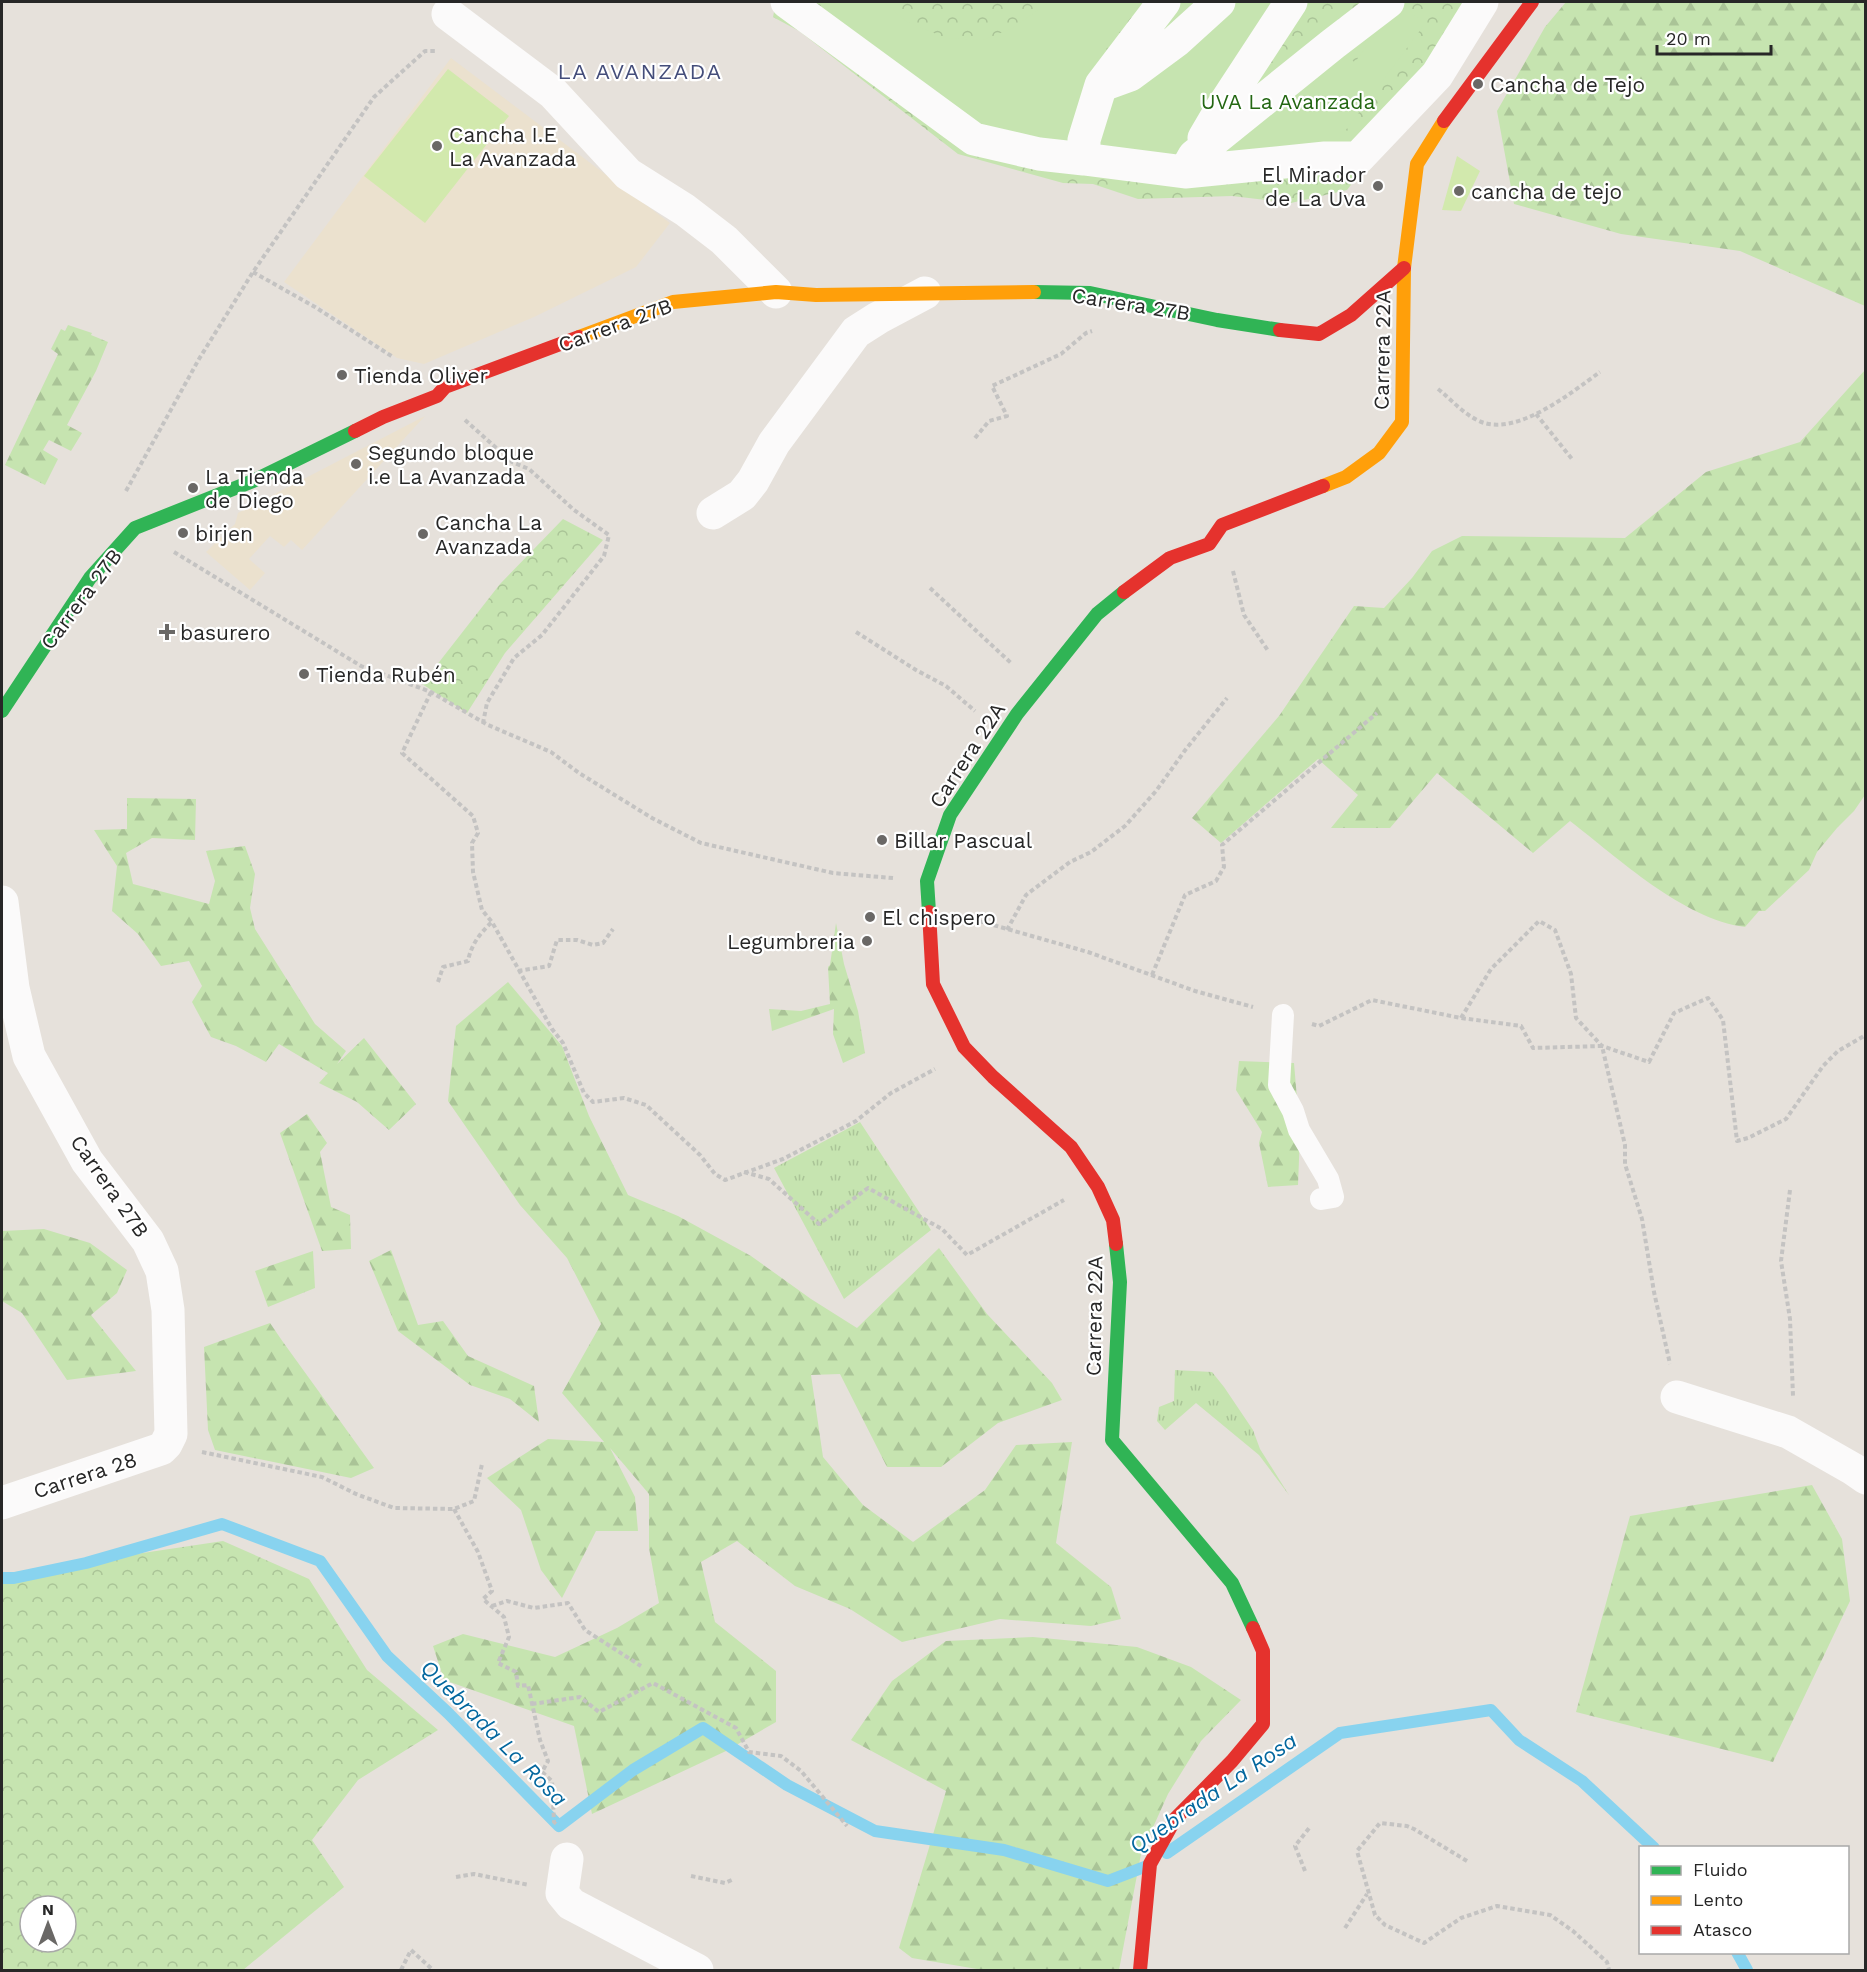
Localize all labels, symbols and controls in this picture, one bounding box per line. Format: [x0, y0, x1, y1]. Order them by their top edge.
scale bar [1657, 18, 1771, 56]
text: 20 m [1666, 28, 1711, 49]
district label: LA AVANZADA [557, 59, 723, 84]
place label: Cancha de Tejo [1490, 72, 1645, 97]
marker: Cancha de Tejo [1471, 77, 1485, 91]
park label: UVA La Avanzada [1201, 89, 1375, 114]
place label: Cancha I.E La Avanzada [449, 122, 576, 171]
marker: Cancha I.E La Avanzada [430, 139, 444, 153]
place label: El Mirador de La Uva [1262, 162, 1366, 211]
marker: El Mirador de La Uva [1371, 179, 1385, 193]
place label: cancha de tejo [1471, 179, 1622, 204]
marker: cancha de tejo [1452, 184, 1466, 198]
street label: Carrera 27B [1070, 282, 1192, 326]
street label: Carrera 22A [1368, 289, 1396, 410]
street label: Carrera 27B [555, 293, 675, 357]
place label: Tienda Oliver [354, 363, 489, 388]
marker: Tienda Oliver [335, 368, 349, 382]
place label: Segundo bloque i.e La Avanzada [368, 440, 534, 489]
marker: Segundo bloque i.e La Avanzada [349, 457, 363, 471]
place label: La Tienda de Diego [205, 464, 304, 513]
marker: La Tienda de Diego [186, 481, 200, 495]
place label: Cancha La Avanzada [435, 510, 542, 559]
place label: birjen [195, 521, 253, 546]
marker: birjen [176, 526, 190, 540]
marker: Cancha La Avanzada [416, 527, 430, 541]
street label: Carrera 27B [35, 544, 127, 654]
place label: basurero [180, 620, 270, 645]
marker: basurero [158, 623, 176, 641]
place label: Tienda Rubén [316, 662, 456, 687]
marker: Tienda Rubén [297, 667, 311, 681]
street label: Carrera 22A [924, 698, 1010, 812]
place label: Billar Pascual [894, 828, 1033, 853]
marker: Billar Pascual [875, 833, 889, 847]
place label: El chispero [882, 905, 996, 930]
marker: El chispero [863, 910, 877, 924]
place label: Legumbreria [727, 929, 855, 954]
marker: Legumbreria [860, 934, 874, 948]
street label: Carrera 27B [66, 1130, 154, 1242]
street label: Carrera 22A [1080, 1255, 1108, 1376]
street label: Carrera 28 [30, 1447, 140, 1503]
water label: Quebrada La Rosa [416, 1655, 572, 1811]
water label: Quebrada La Rosa [1125, 1728, 1301, 1858]
legend [1639, 1846, 1849, 1954]
text: Fluido [1693, 1859, 1747, 1880]
text: Lento [1693, 1889, 1743, 1910]
north arrow [18, 1894, 78, 1954]
text: N [42, 1900, 54, 1919]
text: Atasco [1693, 1919, 1752, 1940]

